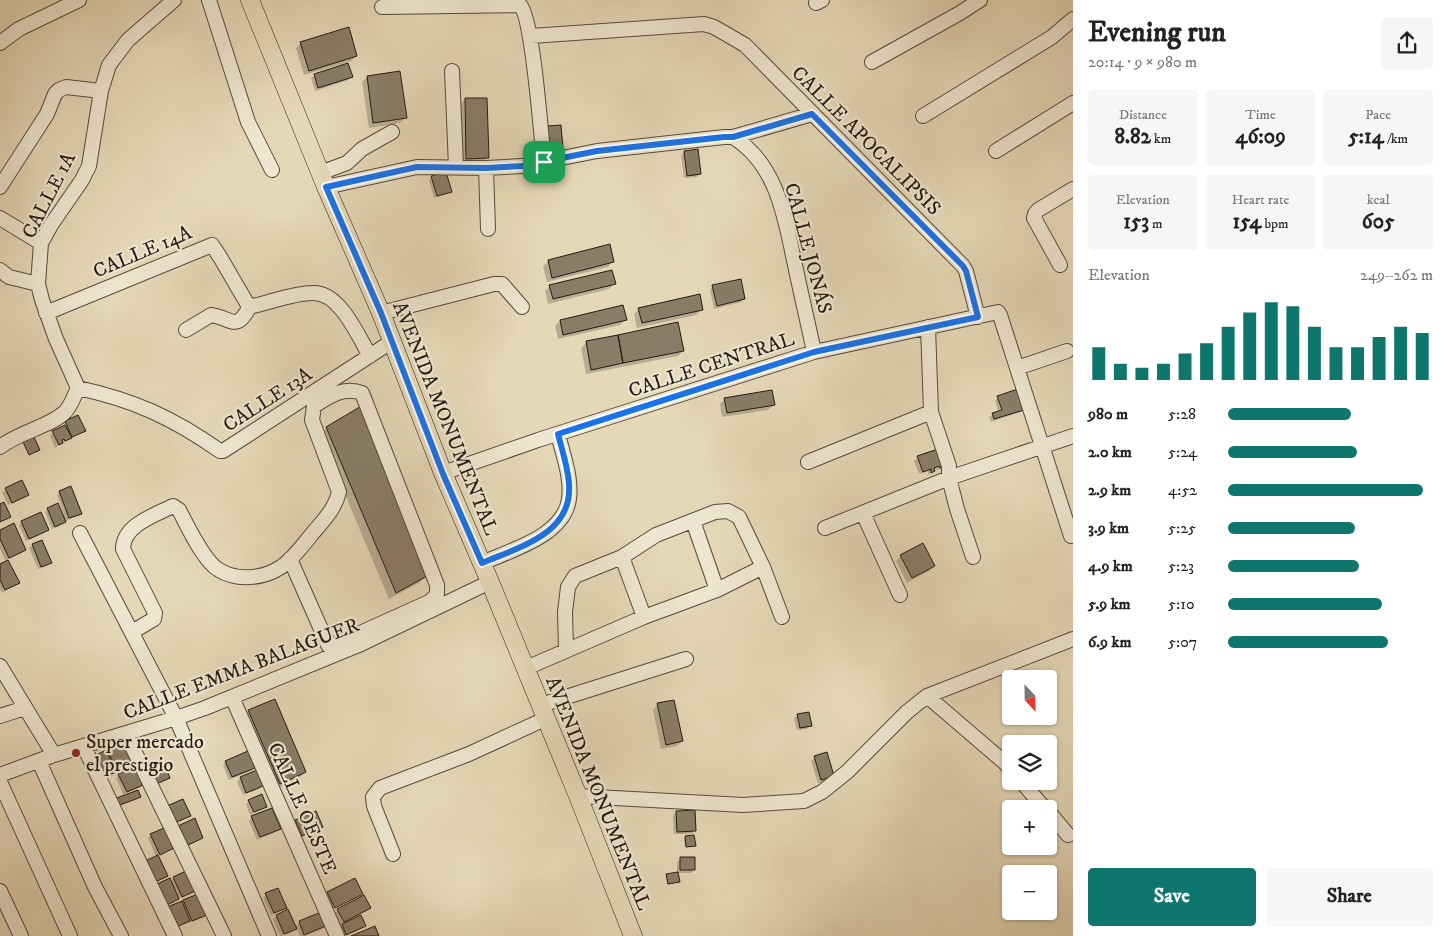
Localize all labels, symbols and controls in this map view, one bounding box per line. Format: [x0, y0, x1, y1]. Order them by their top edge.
text: Evening run [1088, 15, 1226, 50]
button: share [1381, 17, 1433, 69]
text: 20:14 · 9 × 980 m [1088, 52, 1197, 72]
street label: CALLE APOCALIPSIS [786, 61, 946, 221]
text: Distance [1119, 106, 1167, 124]
text: Time [1245, 106, 1276, 124]
text: Pace [1365, 106, 1391, 124]
text: 8.82 [1114, 124, 1151, 150]
text: 46:09 [1235, 124, 1286, 150]
text: 5:14 [1348, 124, 1384, 150]
text: km [1151, 130, 1171, 148]
text: /km [1384, 130, 1408, 148]
pin [523, 141, 565, 183]
street label: CALLE 1A [17, 148, 82, 243]
icon: arrive [530, 148, 558, 176]
street label: CALLE JONÁS [778, 180, 838, 316]
text: Elevation [1116, 191, 1170, 209]
text: Heart rate [1232, 191, 1289, 209]
text: kcal [1367, 191, 1390, 209]
text: 153 [1123, 209, 1149, 235]
text: 154 [1232, 209, 1261, 235]
text: 605 [1362, 209, 1394, 235]
text: m [1149, 215, 1163, 233]
text: bpm [1261, 215, 1289, 233]
street label: CALLE 14A [89, 220, 196, 284]
text: Elevation [1088, 265, 1150, 285]
text: 249–262 m [1360, 265, 1433, 285]
street label: AVENIDA MONUMENTAL [386, 298, 503, 540]
street label: CALLE CENTRAL [625, 327, 798, 404]
street label: CALLE 13A [219, 362, 317, 438]
text: 980 m [1088, 404, 1128, 424]
text: 5:28 [1168, 404, 1196, 424]
text: 2.0 km [1088, 442, 1132, 462]
text: 5:24 [1168, 442, 1197, 462]
text: 2.9 km [1088, 480, 1131, 500]
text: 4:52 [1168, 480, 1197, 500]
text: 3.9 km [1088, 518, 1129, 538]
text: 5:25 [1168, 518, 1196, 538]
text: 4.9 km [1088, 556, 1133, 576]
text: 5:23 [1168, 556, 1194, 576]
text: 5.9 km [1088, 594, 1131, 614]
text: 5:10 [1168, 594, 1195, 614]
street label: CALLE EMMA BALAGUER [120, 613, 363, 726]
text: 6.9 km [1088, 632, 1131, 652]
text: 5:07 [1168, 632, 1197, 652]
north arrow [1002, 670, 1058, 725]
map controls [1002, 670, 1057, 920]
street label: AVENIDA MONUMENTAL [539, 673, 656, 915]
place label: Super mercado el prestigio [86, 730, 204, 778]
button: layers [1002, 735, 1057, 790]
street label: CALLE OESTE [261, 739, 342, 878]
marker: Super mercado el prestigio [70, 747, 82, 759]
button: + [1002, 800, 1057, 855]
button: − [1002, 865, 1057, 920]
button: Save [1088, 868, 1256, 926]
button: Share [1266, 868, 1433, 926]

